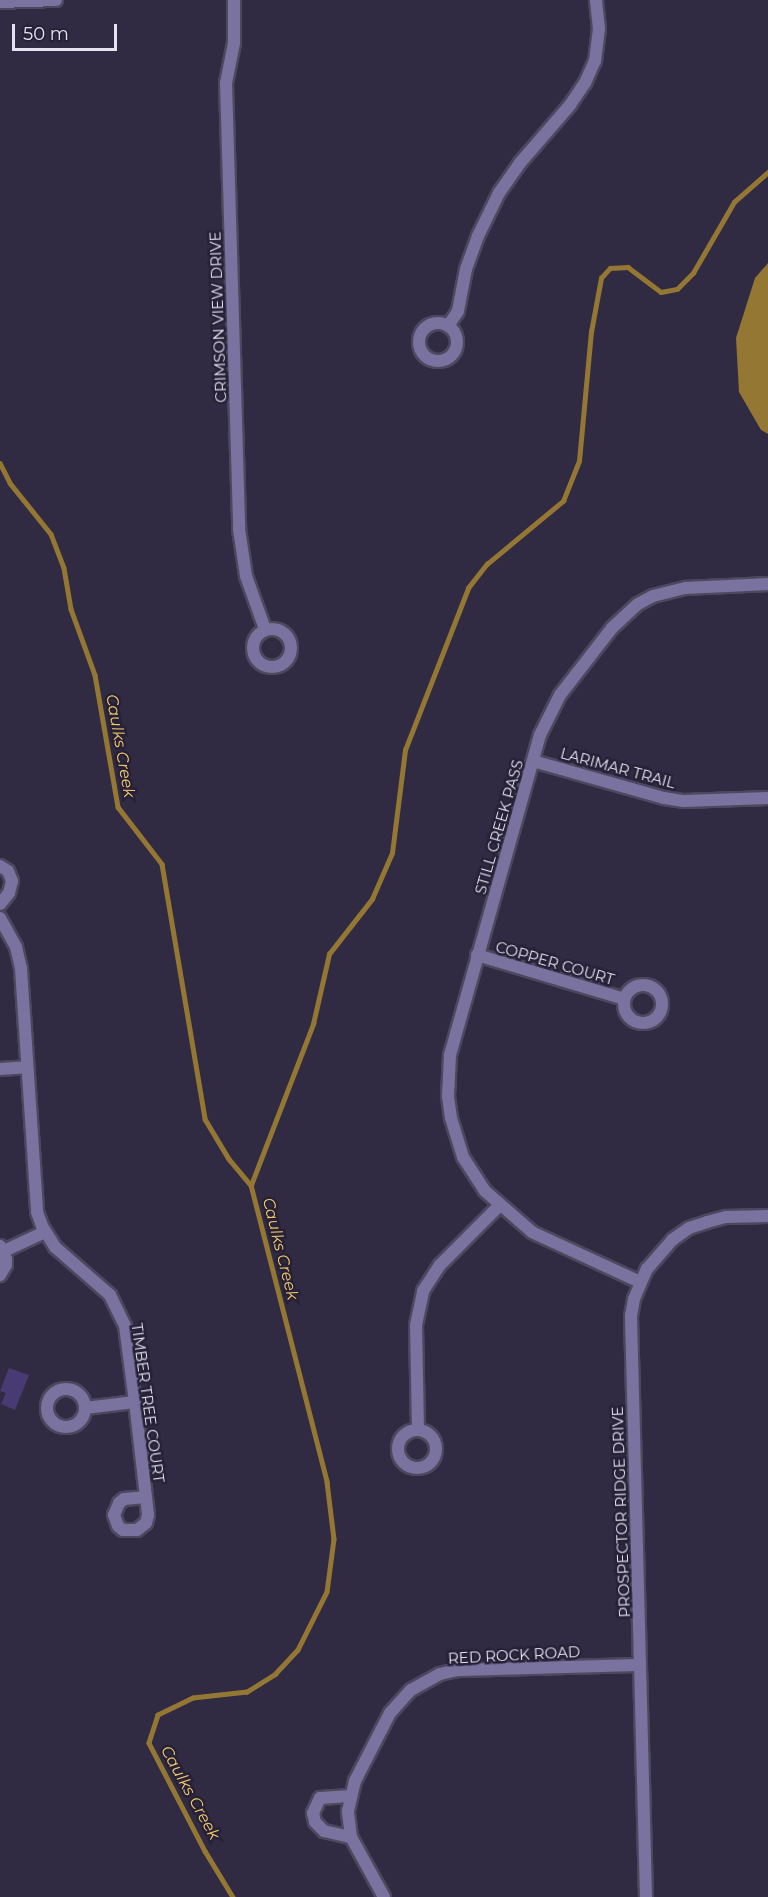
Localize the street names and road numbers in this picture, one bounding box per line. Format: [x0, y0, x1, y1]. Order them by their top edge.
street label: CRIMSON VIEW DRIVE [206, 231, 230, 403]
street label: LARIMAR TRAIL [558, 744, 678, 792]
street label: STILL CREEK PASS [471, 758, 527, 896]
street label: COPPER COURT [494, 937, 616, 989]
street label: TIMBER TREE COURT [128, 1322, 168, 1484]
street label: PROSPECTOR RIDGE DRIVE [608, 1406, 634, 1618]
street label: RED ROCK ROAD [447, 1643, 581, 1667]

